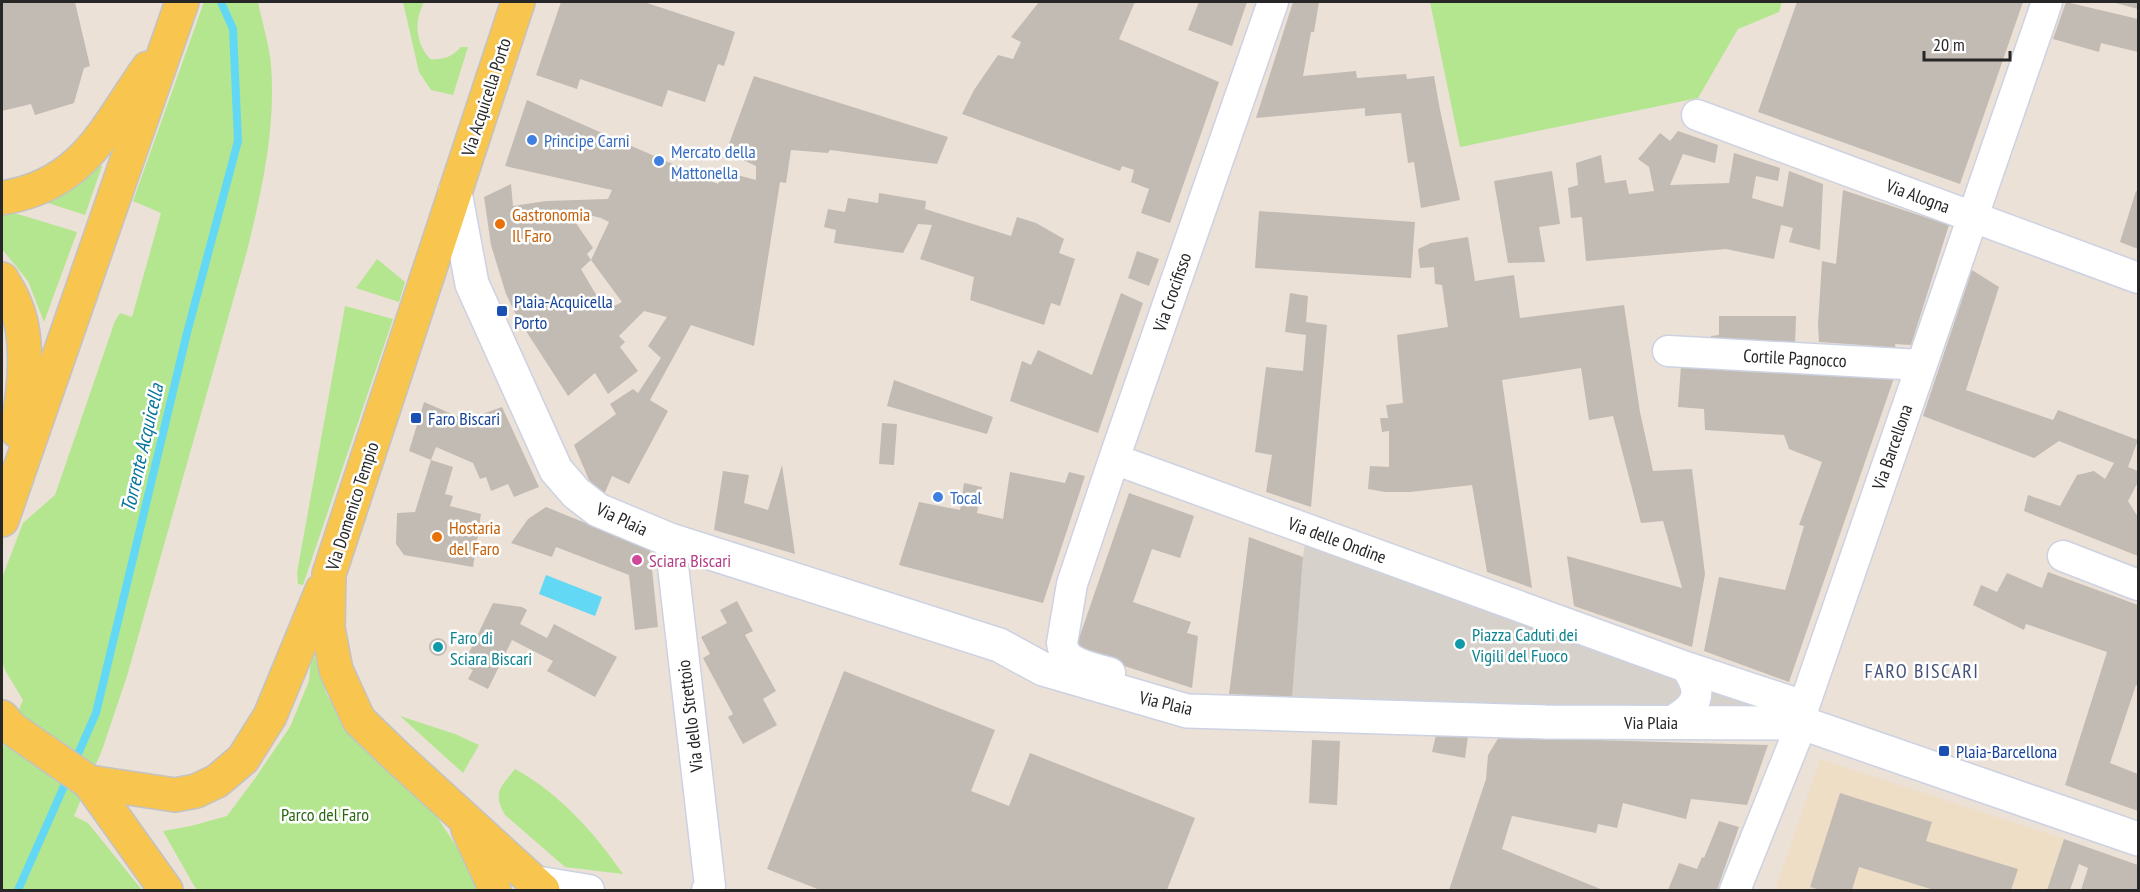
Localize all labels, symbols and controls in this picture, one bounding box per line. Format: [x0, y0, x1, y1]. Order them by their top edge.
scale bar [1924, 24, 2010, 62]
text: 20 m [1933, 33, 1965, 56]
street label: Via Acquicella Porto [456, 35, 516, 160]
place label: Principe Carni [544, 129, 630, 152]
marker: Principe Carni [525, 133, 539, 147]
place label: Mercato della Mattonella [671, 140, 756, 184]
marker: Mercato della Mattonella [652, 154, 666, 168]
street label: Via Alogna [1882, 174, 1953, 218]
place label: Gastronomia Il Faro [512, 203, 590, 247]
marker: Gastronomia Il Faro [493, 217, 507, 231]
street label: Via Crocifisso [1147, 249, 1196, 336]
place label: Plaia-Acquicella Porto [514, 290, 613, 334]
marker: Plaia-Acquicella Porto [495, 304, 509, 318]
street label: Cortile Pagnocco [1743, 344, 1847, 372]
water label: Torrente Acquicella [115, 380, 170, 515]
street label: Via Barcellona [1866, 401, 1917, 494]
place label: Faro Biscari [428, 407, 500, 430]
marker: Faro Biscari [409, 411, 423, 425]
street label: Via Domenico Tempio [320, 439, 384, 574]
place label: Tocal [950, 486, 983, 509]
marker: Tocal [931, 490, 945, 504]
street label: Via Plaia [592, 497, 651, 541]
street label: Via delle Ondine [1284, 511, 1389, 568]
place label: Hostaria del Faro [449, 516, 501, 560]
marker: Hostaria del Faro [430, 530, 444, 544]
place label: Sciara Biscari [649, 549, 731, 572]
marker: Sciara Biscari [630, 553, 644, 567]
place label: Piazza Caduti dei Vigili del Fuoco [1471, 623, 1578, 667]
place label: Faro di Sciara Biscari [450, 626, 532, 670]
marker: Piazza Caduti dei Vigili del Fuoco [1453, 637, 1467, 651]
marker: Faro di Sciara Biscari [431, 640, 445, 654]
street label: Via dello Strettoio [672, 658, 708, 774]
district label: FARO BISCARI [1865, 658, 1980, 684]
street label: Via Plaia [1136, 686, 1195, 720]
street label: Via Plaia [1623, 711, 1678, 734]
place label: Plaia-Barcellona [1956, 740, 2057, 763]
marker: Plaia-Barcellona [1937, 744, 1951, 758]
park label: Parco del Faro [281, 803, 369, 826]

